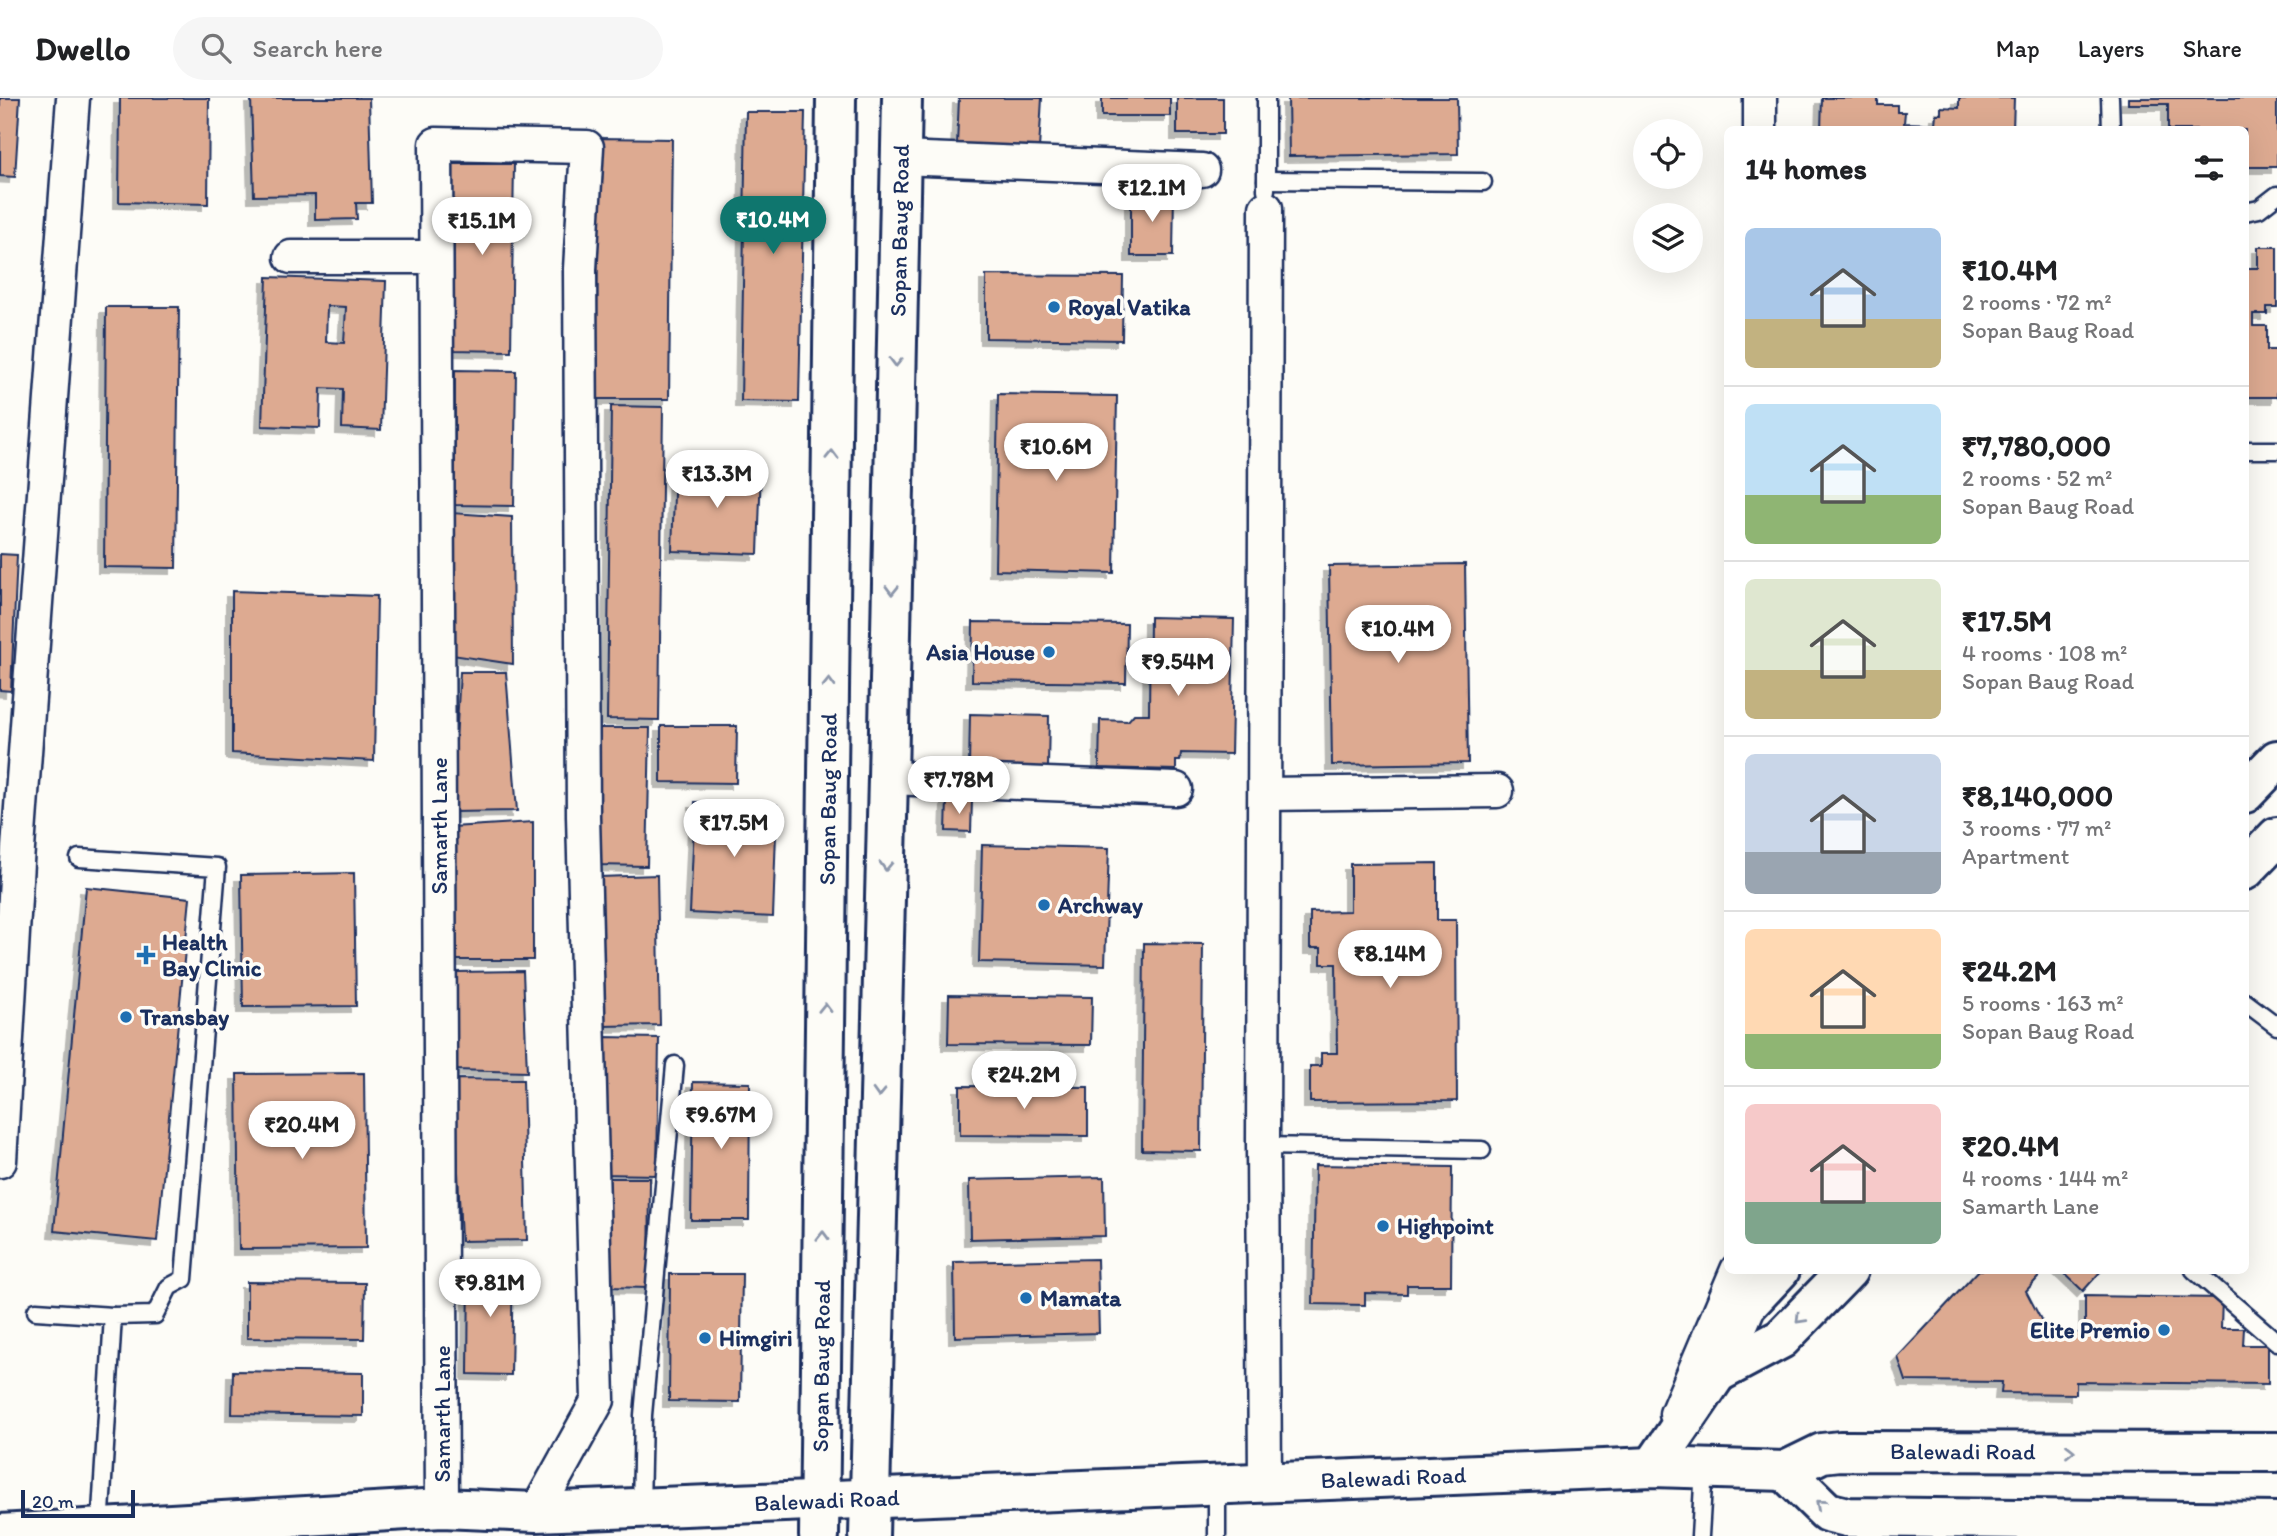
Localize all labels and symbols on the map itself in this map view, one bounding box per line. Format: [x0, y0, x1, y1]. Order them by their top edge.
street label: Sopan Baug Road [884, 144, 915, 317]
pin: ₹12.1M [1095, 164, 1209, 224]
pin: ₹10.4M [716, 197, 830, 256]
pin: ₹15.1M [425, 198, 539, 257]
place label: Royal Vatika [1068, 293, 1191, 321]
marker: Royal Vatika [1046, 299, 1062, 315]
one-way arrow [889, 357, 904, 368]
pin: ₹10.6M [999, 424, 1113, 483]
pin: ₹13.3M [660, 450, 774, 510]
one-way arrow [824, 450, 840, 460]
one-way arrow [884, 585, 900, 595]
pin: ₹10.4M [1341, 606, 1455, 665]
place label: Asia House [925, 638, 1035, 666]
pin: ₹9.54M [1121, 638, 1235, 698]
marker: Asia House [1041, 644, 1057, 660]
one-way arrow [821, 677, 837, 688]
street label: Sopan Baug Road [813, 712, 843, 885]
pin: ₹7.78M [902, 756, 1016, 816]
street label: Samarth Lane [425, 757, 453, 895]
pin: ₹17.5M [677, 800, 791, 859]
one-way arrow [878, 861, 893, 872]
place label: Archway [1057, 891, 1143, 919]
marker: Archway [1036, 897, 1052, 913]
place label: Health Bay Clinic [162, 928, 262, 982]
pin: ₹8.14M [1333, 930, 1447, 990]
marker: Health Bay Clinic [136, 945, 156, 965]
place label: Transbay [139, 1003, 229, 1031]
one-way arrow [818, 1003, 833, 1014]
marker: Transbay [118, 1009, 134, 1025]
pin: ₹24.2M [967, 1052, 1081, 1111]
one-way arrow [872, 1088, 887, 1099]
pin: ₹9.67M [664, 1091, 778, 1151]
pin: ₹20.4M [245, 1102, 359, 1161]
place label: Highpoint [1397, 1212, 1494, 1240]
marker: Highpoint [1375, 1218, 1391, 1234]
one-way arrow [815, 1230, 831, 1241]
pin: ₹9.81M [433, 1260, 547, 1319]
street label: Sopan Baug Road [806, 1279, 836, 1452]
place label: Mamata [1040, 1284, 1122, 1312]
marker: Mamata [1018, 1290, 1034, 1306]
one-way arrow [1796, 1311, 1809, 1324]
place label: Elite Premio [2030, 1316, 2150, 1344]
marker: Elite Premio [2156, 1322, 2172, 1338]
place label: Himgiri [719, 1324, 793, 1352]
marker: Himgiri [697, 1330, 713, 1346]
street label: Samarth Lane [428, 1345, 456, 1483]
street label: Balewadi Road [1890, 1437, 2036, 1465]
one-way arrow [2065, 1443, 2075, 1459]
street label: Balewadi Road [1320, 1461, 1467, 1494]
street label: Balewadi Road [754, 1483, 901, 1517]
scale bar [21, 1487, 135, 1519]
one-way arrow [1816, 1500, 1829, 1512]

